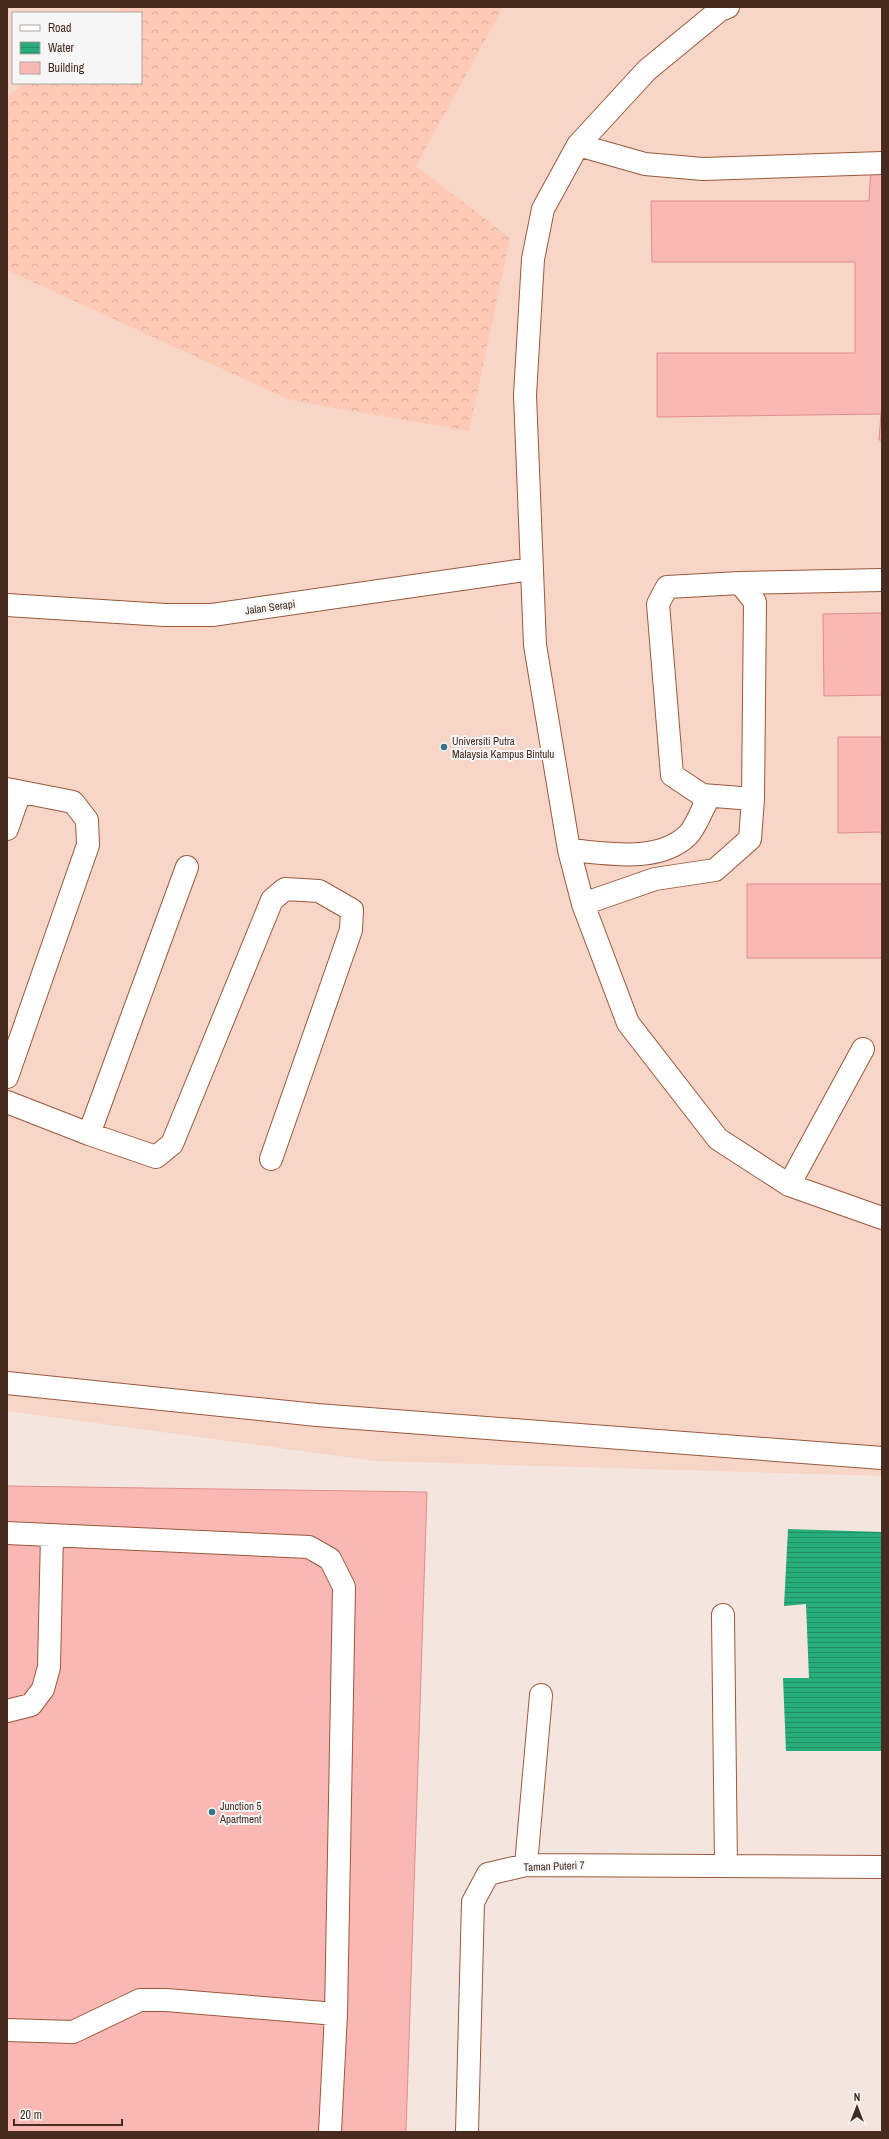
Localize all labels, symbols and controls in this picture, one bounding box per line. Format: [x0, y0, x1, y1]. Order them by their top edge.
legend [12, 12, 142, 84]
text: Road [48, 20, 72, 36]
text: Water [48, 40, 75, 56]
text: Building [48, 60, 85, 76]
street label: Jalan Serapi [244, 597, 296, 617]
place label: Universiti Putra Malaysia Kampus Bintulu [452, 734, 554, 761]
marker: Universiti Putra Malaysia Kampus Bintulu [439, 742, 449, 752]
place label: Junction 5 Apartment [219, 1799, 262, 1826]
marker: Junction 5 Apartment [207, 1807, 217, 1817]
street label: Taman Puteri 7 [523, 1858, 585, 1874]
north arrow [837, 2087, 877, 2127]
text: N [854, 2090, 860, 2104]
scale bar [14, 2101, 122, 2127]
text: 20 m [20, 2107, 42, 2123]

